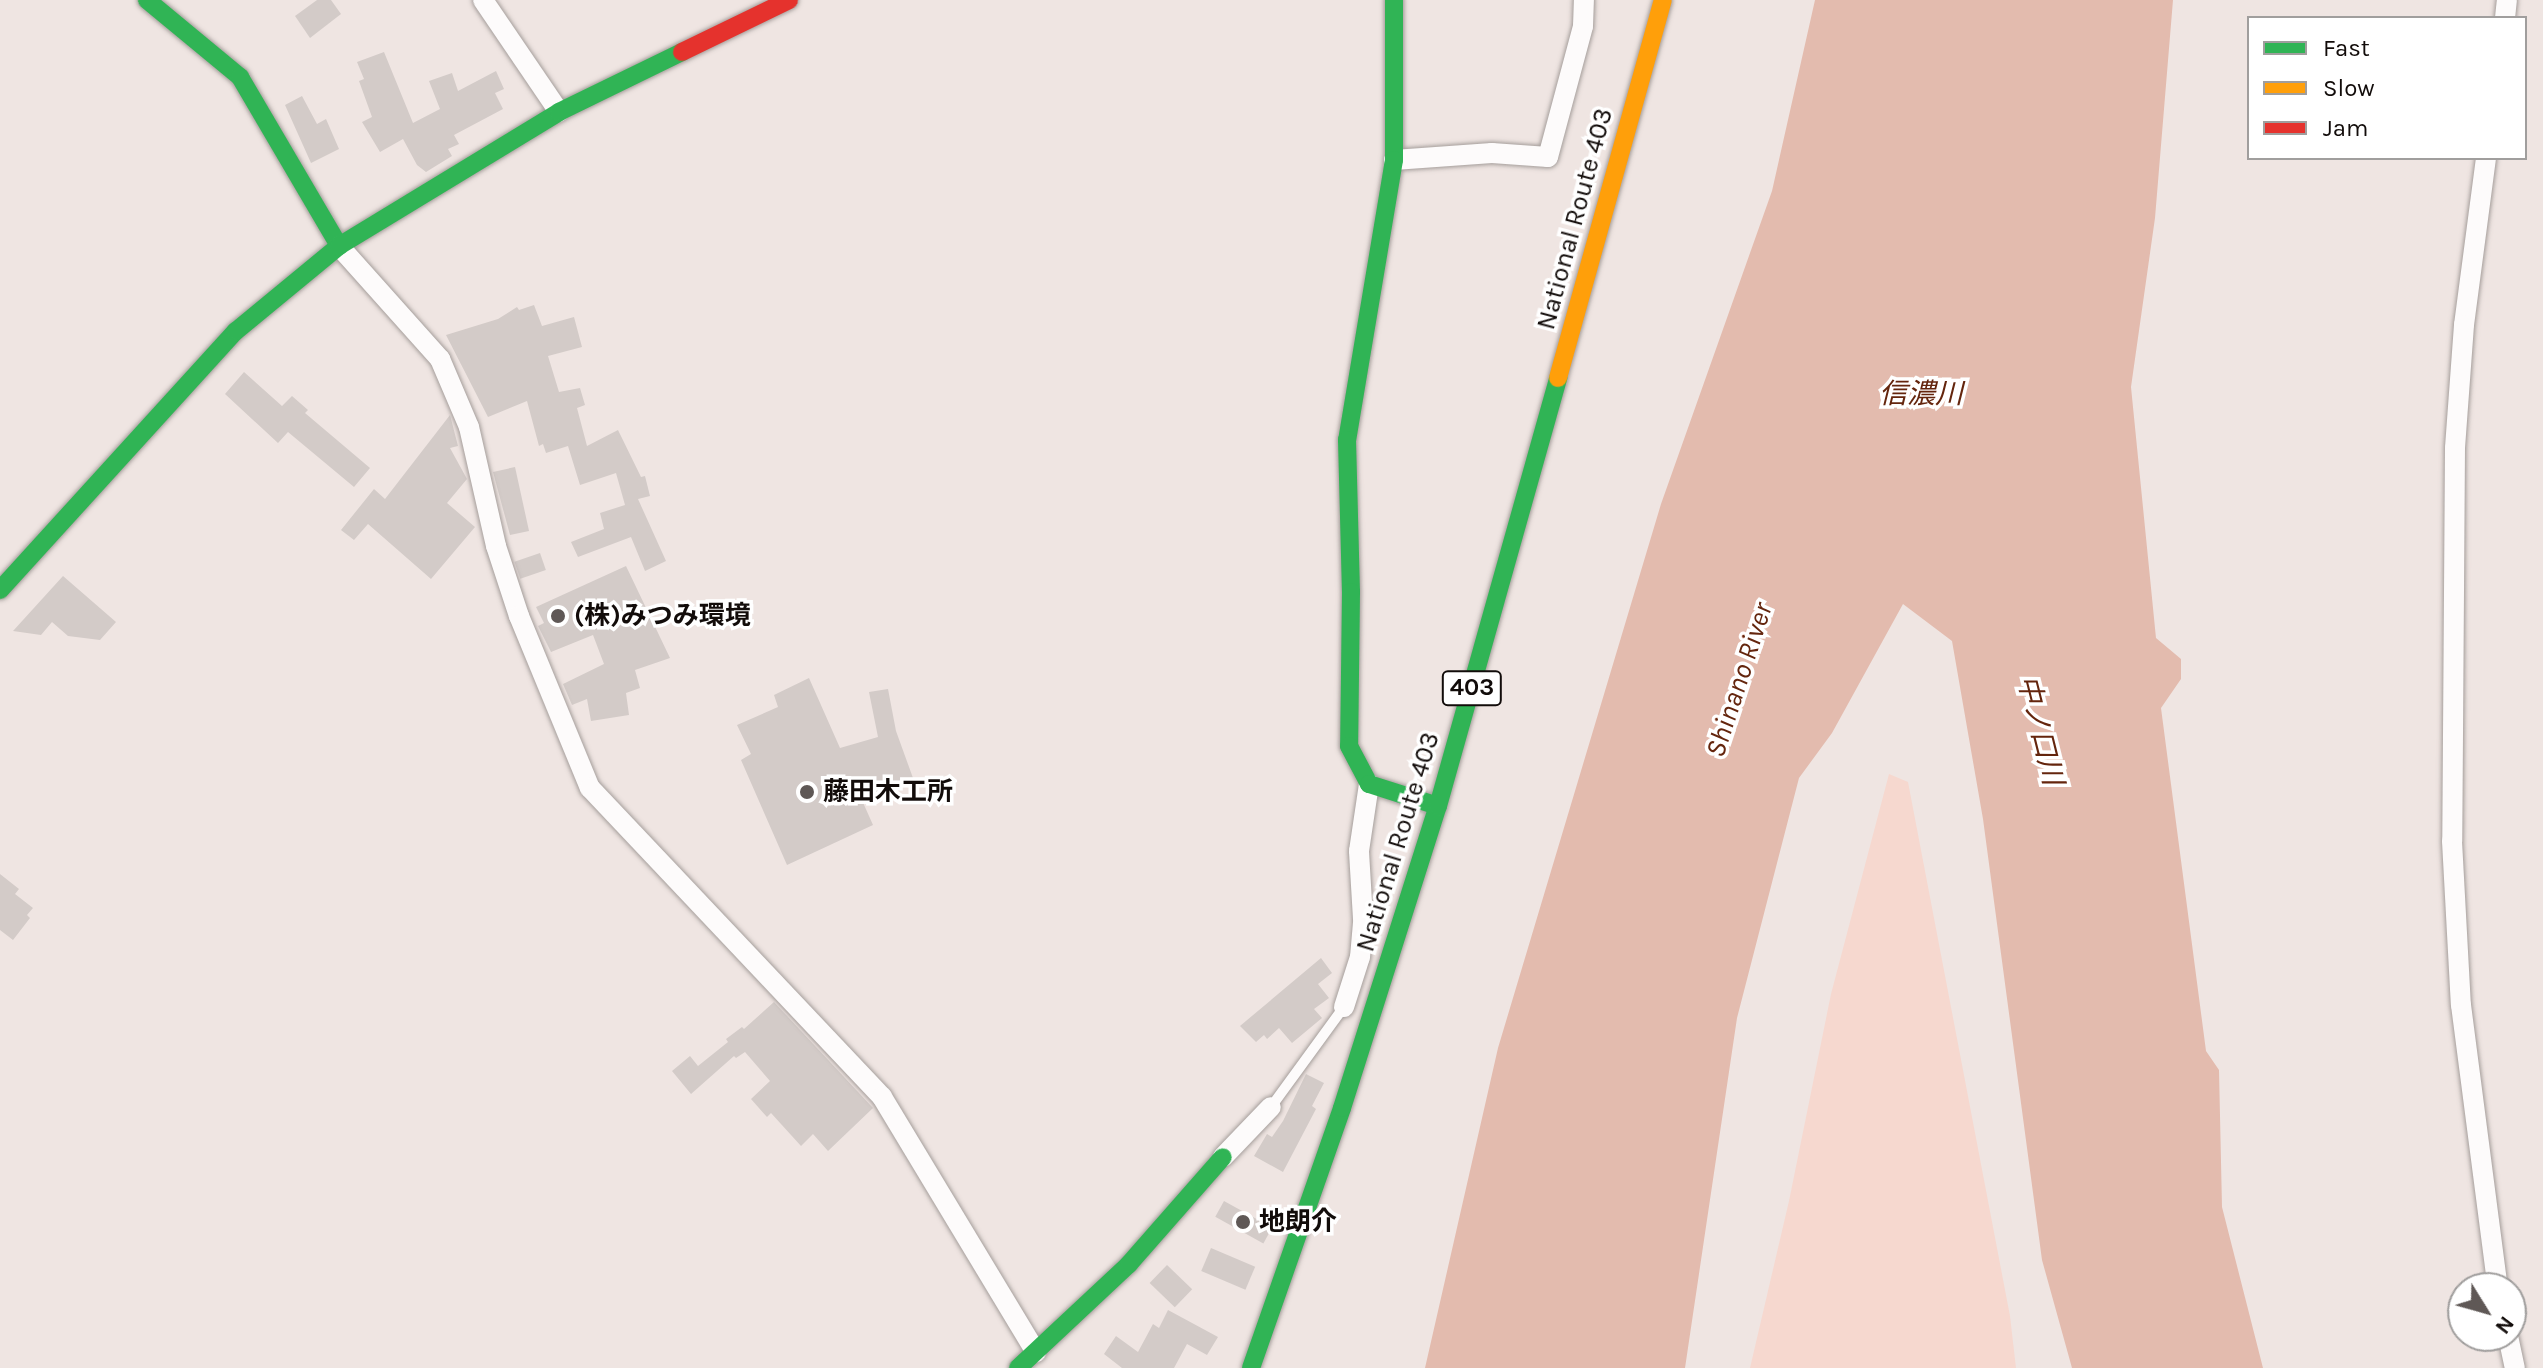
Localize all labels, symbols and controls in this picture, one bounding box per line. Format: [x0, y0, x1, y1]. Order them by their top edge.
legend [2247, 16, 2527, 160]
text: Fast [2323, 34, 2370, 62]
text: Slow [2323, 74, 2375, 102]
street label: National Route 403 [1530, 105, 1620, 333]
text: Jam [2323, 114, 2368, 142]
water label: 信濃川 [1879, 377, 1963, 411]
water label: Shinano River [1698, 598, 1780, 762]
place label: (株)みつみ環境 [574, 600, 751, 632]
marker: (株)みつみ環境 [549, 607, 567, 625]
road number: 403 [1440, 668, 1504, 708]
water label: 中ノ口川 [2010, 672, 2070, 788]
street label: National Route 403 [1350, 729, 1446, 955]
place label: 藤田木工所 [823, 776, 953, 808]
marker: 藤田木工所 [798, 783, 816, 801]
place label: 地朗介 [1259, 1206, 1337, 1238]
marker: 地朗介 [1234, 1213, 1252, 1231]
north arrow [2447, 1272, 2527, 1352]
text: N [2489, 1311, 2520, 1339]

